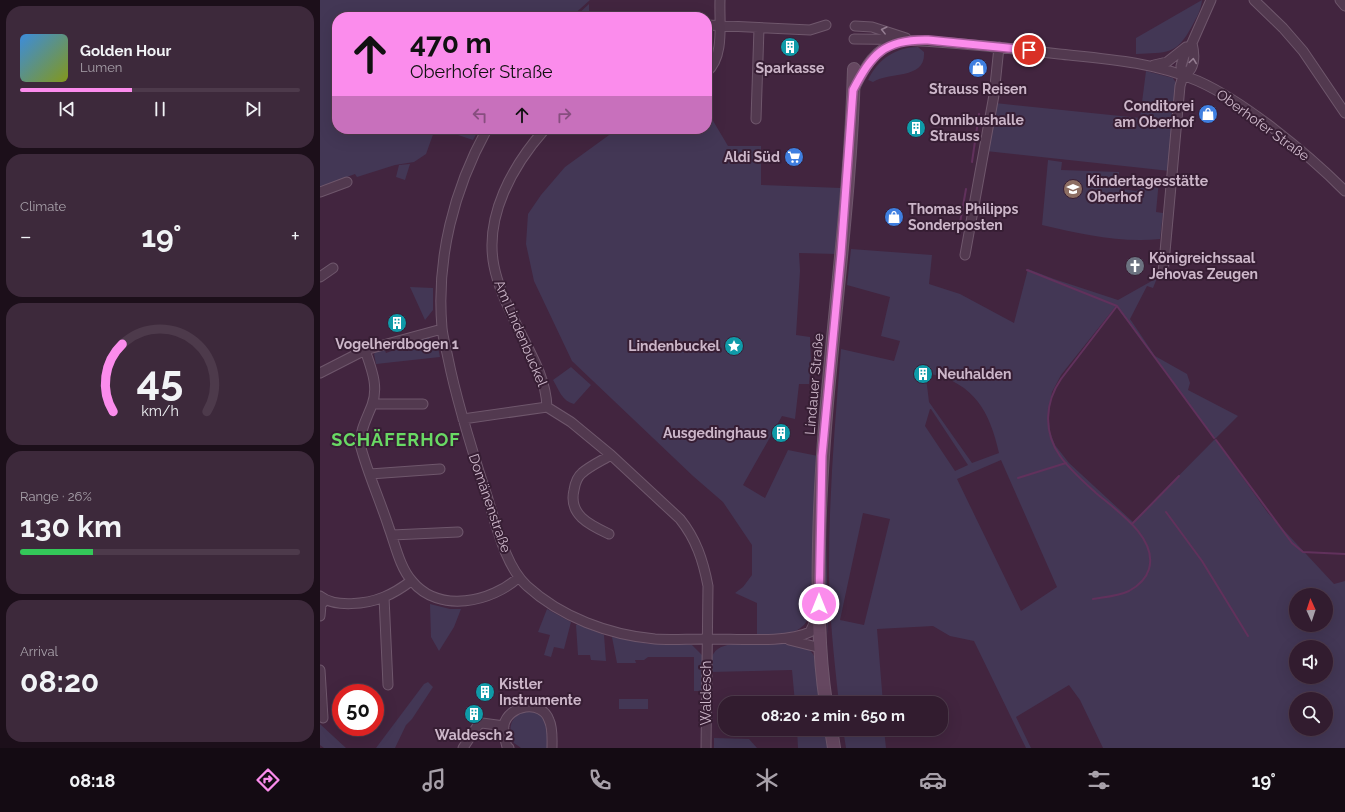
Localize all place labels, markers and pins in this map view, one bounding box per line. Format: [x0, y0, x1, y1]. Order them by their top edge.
pin [1012, 33, 1046, 67]
building icon: Sparkasse [779, 36, 801, 58]
shop icon: Strauss Reisen [967, 57, 989, 79]
place label: Sparkasse [756, 60, 825, 76]
place label: Strauss Reisen [929, 81, 1027, 97]
place label: Conditorei am Oberhof [1114, 98, 1195, 130]
shop icon: Conditorei am Oberhof [1197, 103, 1219, 125]
place label: Omnibushalle Strauss [930, 112, 1024, 144]
building icon: Omnibushalle Strauss [905, 117, 927, 139]
supermarket icon: Aldi Süd [783, 146, 805, 168]
place label: Aldi Süd [724, 149, 780, 165]
place label: Kindertagesstätte Oberhof [1087, 173, 1209, 205]
school or university icon: Kindertagesstätte Oberhof [1062, 178, 1084, 200]
place label: Thomas Philipps Sonderposten [908, 201, 1018, 233]
shop icon: Thomas Philipps Sonderposten [883, 206, 905, 228]
place label: Königreichssaal Jehovas Zeugen [1149, 250, 1258, 282]
church icon: Königreichssaal Jehovas Zeugen [1124, 255, 1146, 277]
building icon: Vogelherdbogen 1 [386, 312, 408, 334]
place icon: Lindenbuckel [723, 335, 745, 357]
place label: Vogelherdbogen 1 [335, 336, 459, 352]
place label: Lindenbuckel [628, 338, 721, 354]
building icon: Neuhalden [912, 363, 934, 385]
place label: Neuhalden [937, 366, 1011, 382]
building icon: Ausgedinghaus [770, 422, 792, 444]
place label: Ausgedinghaus [663, 425, 767, 441]
place label: Kistler Instrumente [499, 676, 582, 708]
building icon: Kistler Instrumente [474, 681, 496, 703]
building icon: Waldesch 2 [463, 703, 485, 725]
place label: Waldesch 2 [435, 727, 513, 743]

